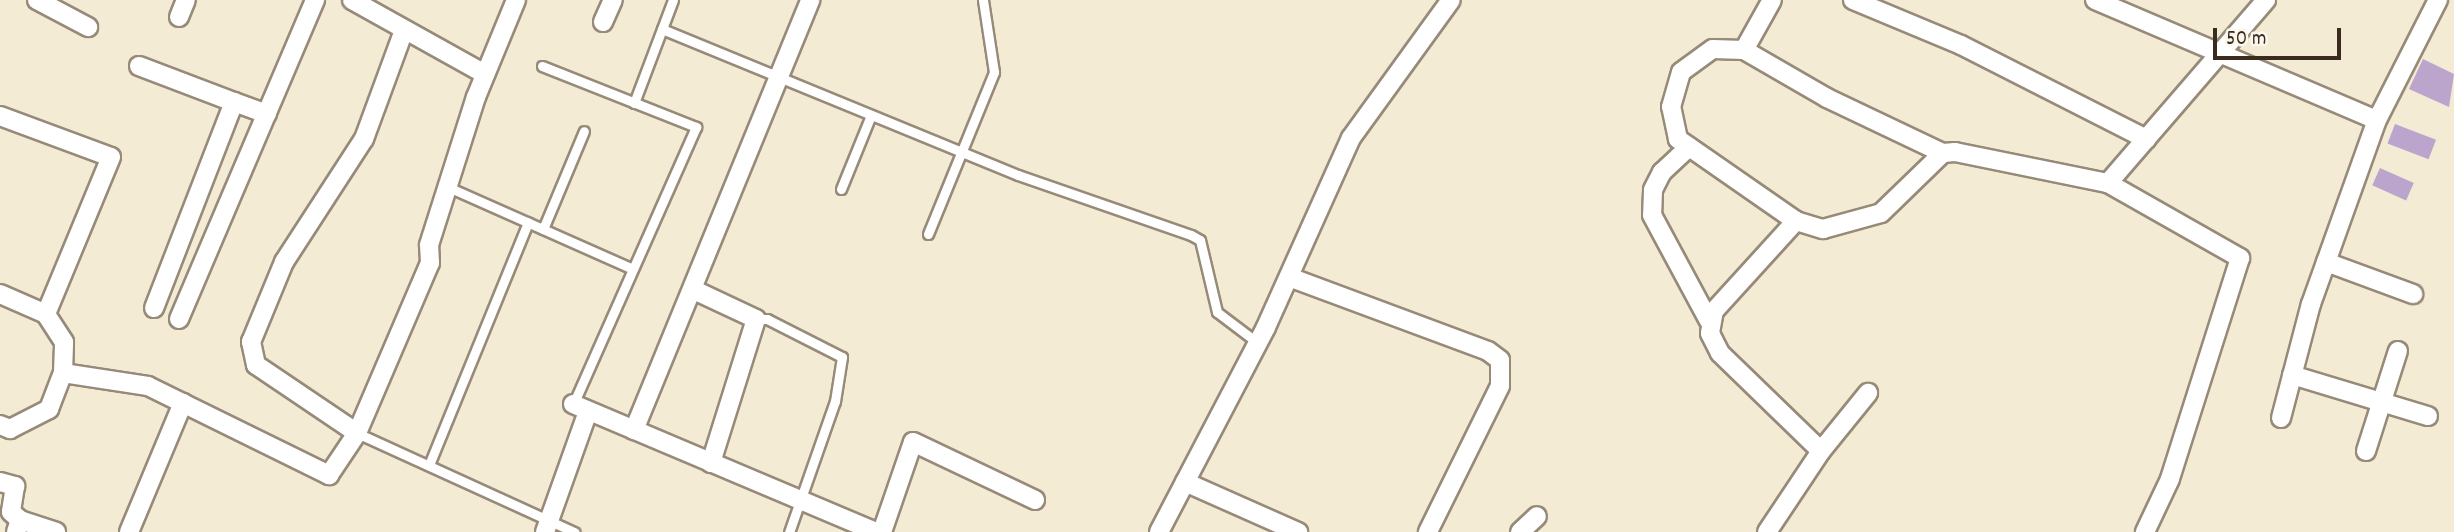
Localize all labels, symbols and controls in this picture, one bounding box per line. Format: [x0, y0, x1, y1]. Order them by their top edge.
scale bar [2216, 14, 2344, 58]
text: 50 m [2226, 25, 2266, 55]

